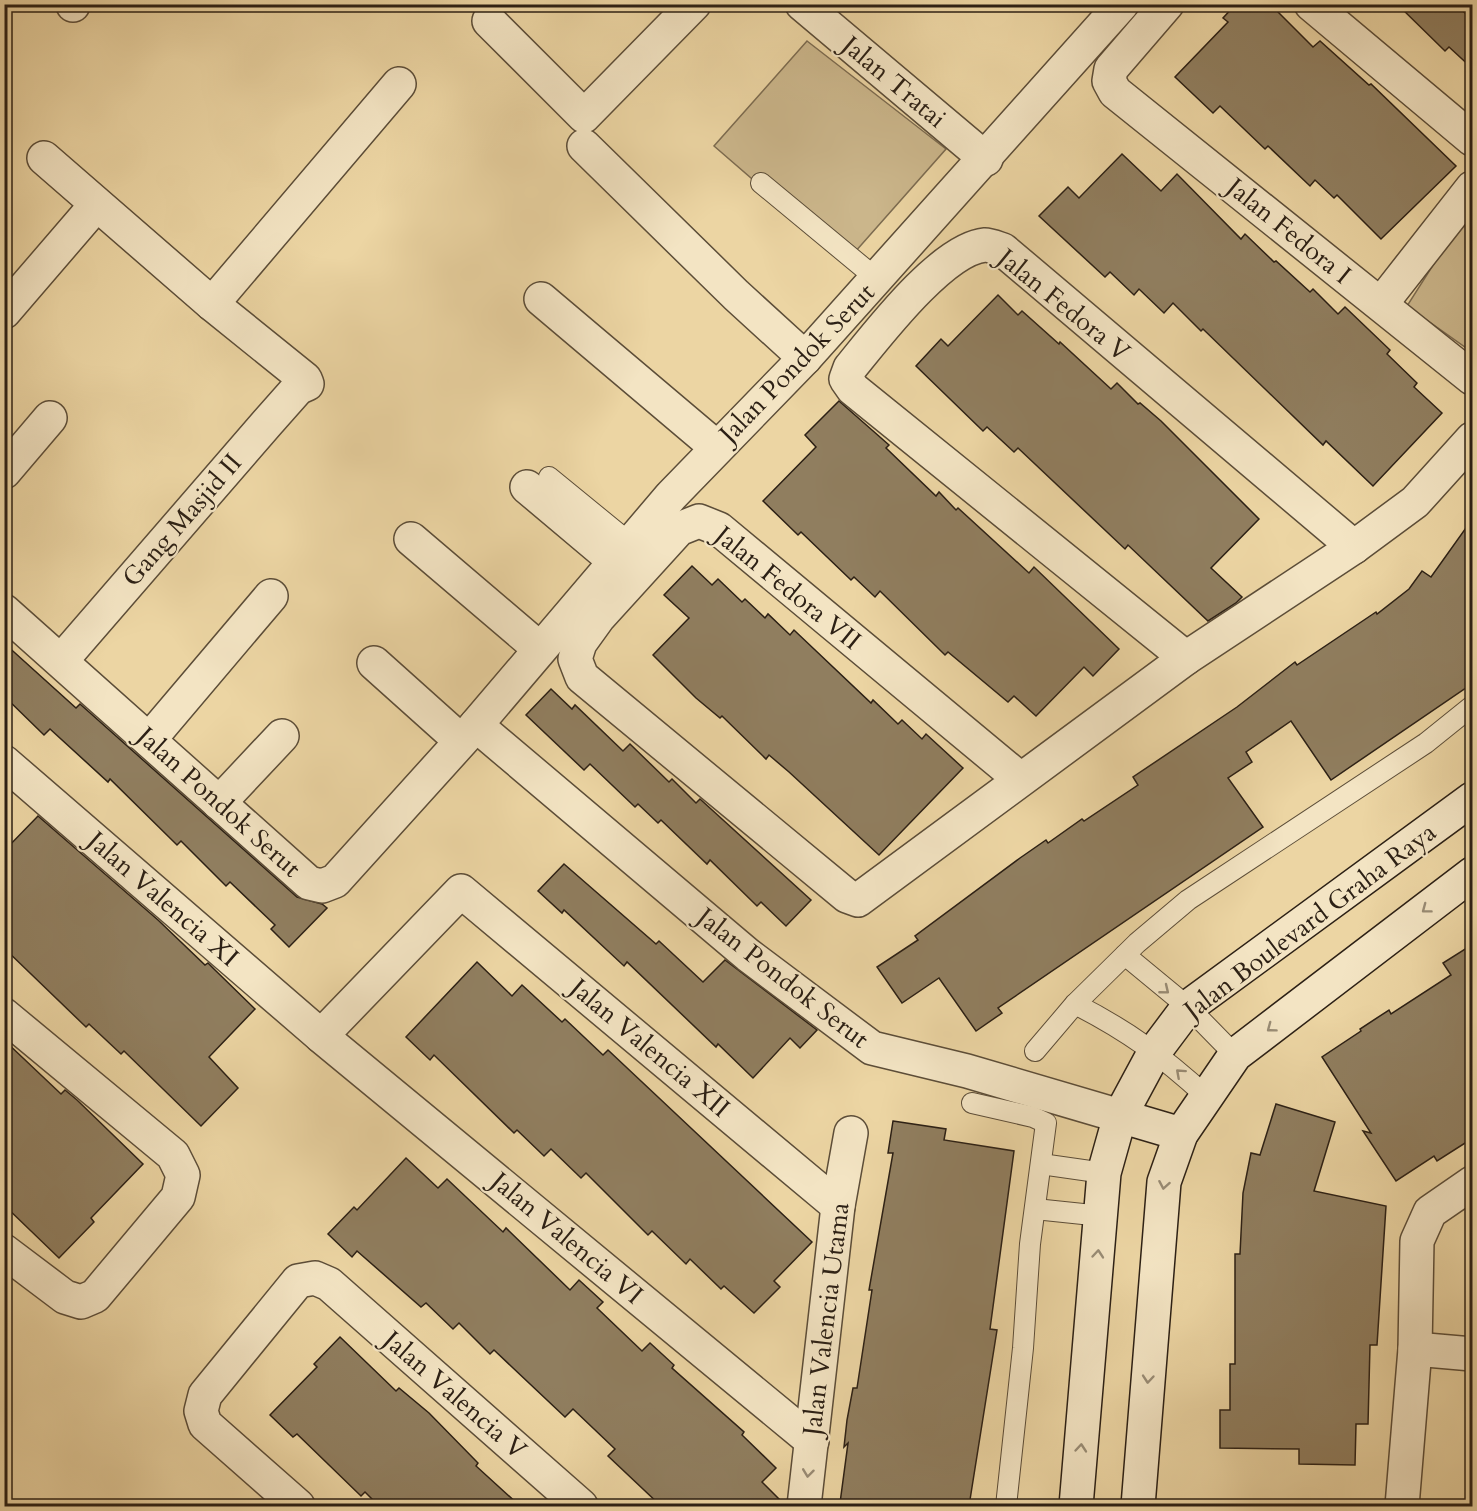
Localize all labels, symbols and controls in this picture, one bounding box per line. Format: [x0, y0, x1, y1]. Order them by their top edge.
street label: Jalan Tratai [831, 25, 954, 136]
street label: Jalan Fedora I [1216, 167, 1359, 292]
street label: Jalan Fedora V [987, 238, 1138, 370]
street label: Jalan Pondok Serut [709, 276, 882, 453]
street label: Gang Masjid II [114, 446, 250, 594]
street label: Jalan Fedora VII [704, 516, 868, 658]
street label: Jalan Pondok Serut [126, 716, 309, 885]
street label: Jalan Boulevard Graha Raya [1174, 815, 1443, 1030]
street label: Jalan Valencia XI [77, 821, 246, 975]
street label: Jalan Pondok Serut [687, 897, 876, 1056]
one-way arrow [1422, 902, 1433, 913]
street label: Jalan Valencia XII [560, 968, 737, 1125]
one-way arrow [1159, 982, 1170, 993]
one-way arrow [1267, 1020, 1278, 1031]
one-way arrow [1177, 1069, 1187, 1080]
street label: Jalan Valencia VI [480, 1161, 650, 1312]
one-way arrow [1159, 1180, 1171, 1190]
street label: Jalan Valencia Utama [794, 1200, 858, 1441]
one-way arrow [1091, 1249, 1104, 1259]
street label: Jalan Valencia V [373, 1320, 535, 1468]
one-way arrow [1142, 1375, 1155, 1384]
one-way arrow [1074, 1444, 1087, 1453]
one-way arrow [803, 1468, 815, 1477]

